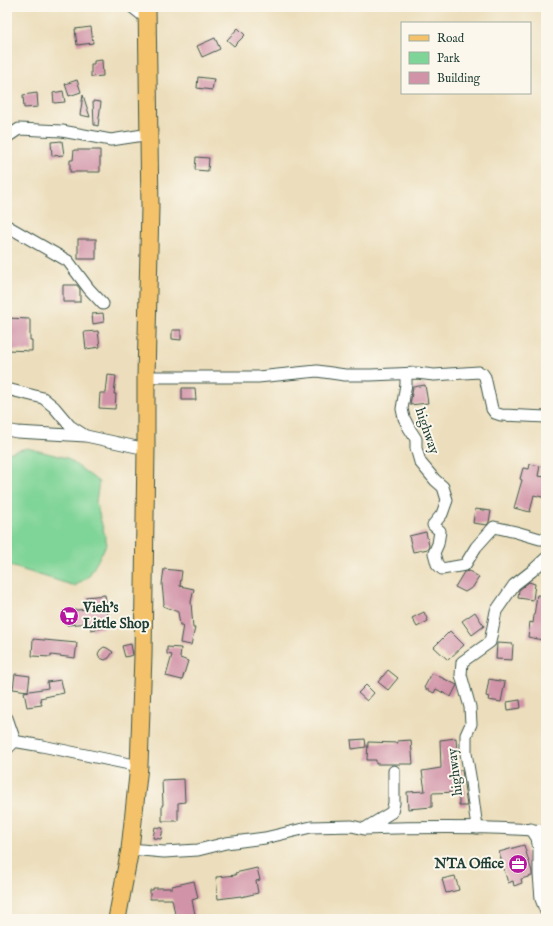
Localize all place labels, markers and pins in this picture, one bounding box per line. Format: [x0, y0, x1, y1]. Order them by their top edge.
place label: Vieh's Little Shop [82, 599, 150, 633]
supermarket icon: Vieh's Little Shop [58, 605, 80, 627]
office icon: NTA Office [507, 853, 529, 875]
place label: NTA Office [434, 855, 505, 873]

